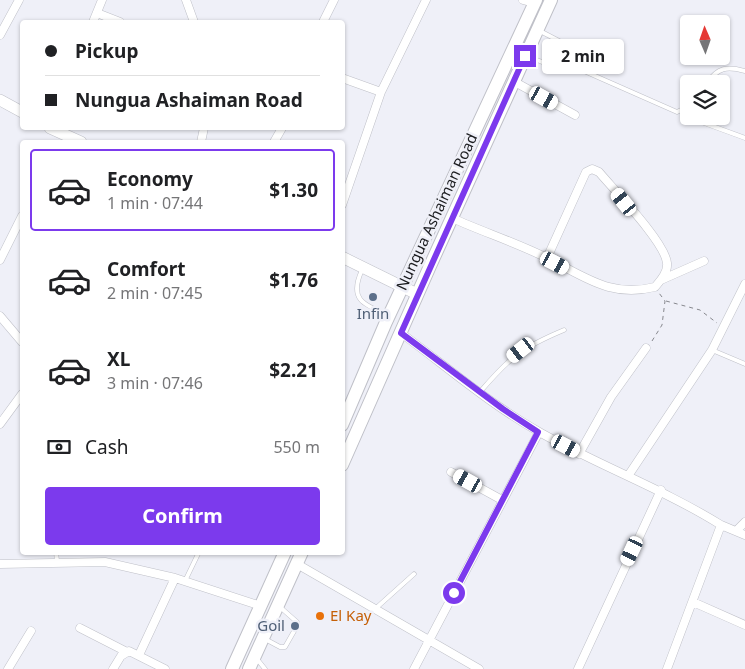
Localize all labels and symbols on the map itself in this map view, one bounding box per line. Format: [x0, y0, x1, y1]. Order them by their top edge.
north arrow [680, 15, 730, 65]
callout: 2 min [542, 38, 625, 74]
route end [514, 45, 536, 67]
car [527, 84, 560, 112]
street label: Nungua Ashaiman Road [391, 130, 481, 293]
car [608, 186, 639, 218]
car [538, 249, 571, 277]
marker: Infin [367, 291, 379, 303]
place label: Infin [357, 303, 389, 323]
car [504, 335, 537, 365]
car [549, 432, 582, 460]
car [451, 467, 484, 495]
car [618, 534, 645, 568]
route start [443, 582, 465, 604]
place label: El Kay [330, 605, 372, 625]
marker: El Kay [314, 610, 326, 622]
place label: Goil [257, 615, 285, 635]
marker: Goil [289, 620, 301, 632]

